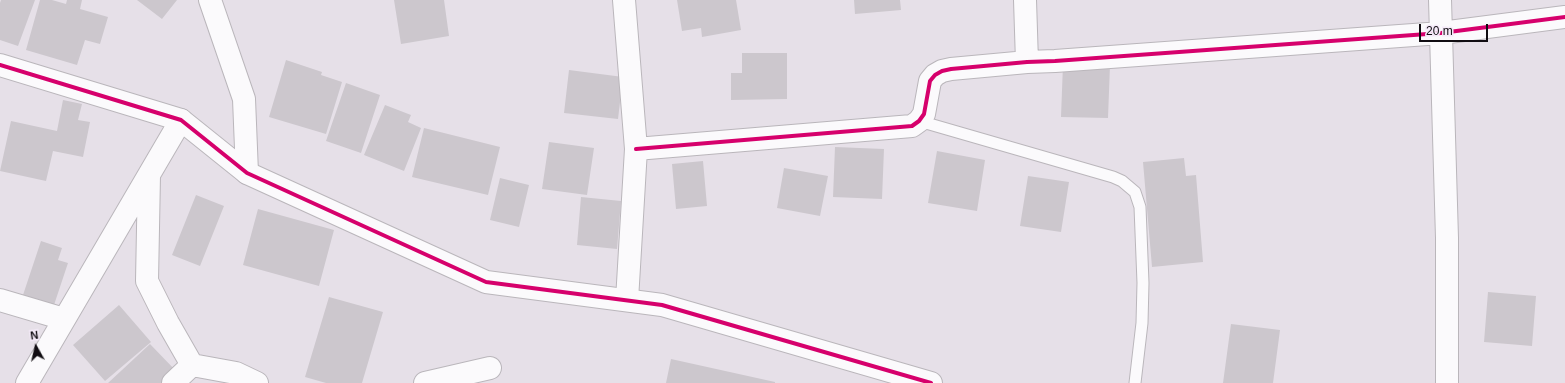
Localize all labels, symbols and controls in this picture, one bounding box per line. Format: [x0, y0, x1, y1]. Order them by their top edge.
scale bar [1421, 16, 1490, 42]
text: 20 m [1426, 24, 1453, 38]
north arrow [16, 327, 56, 367]
text: N [30, 329, 39, 342]

